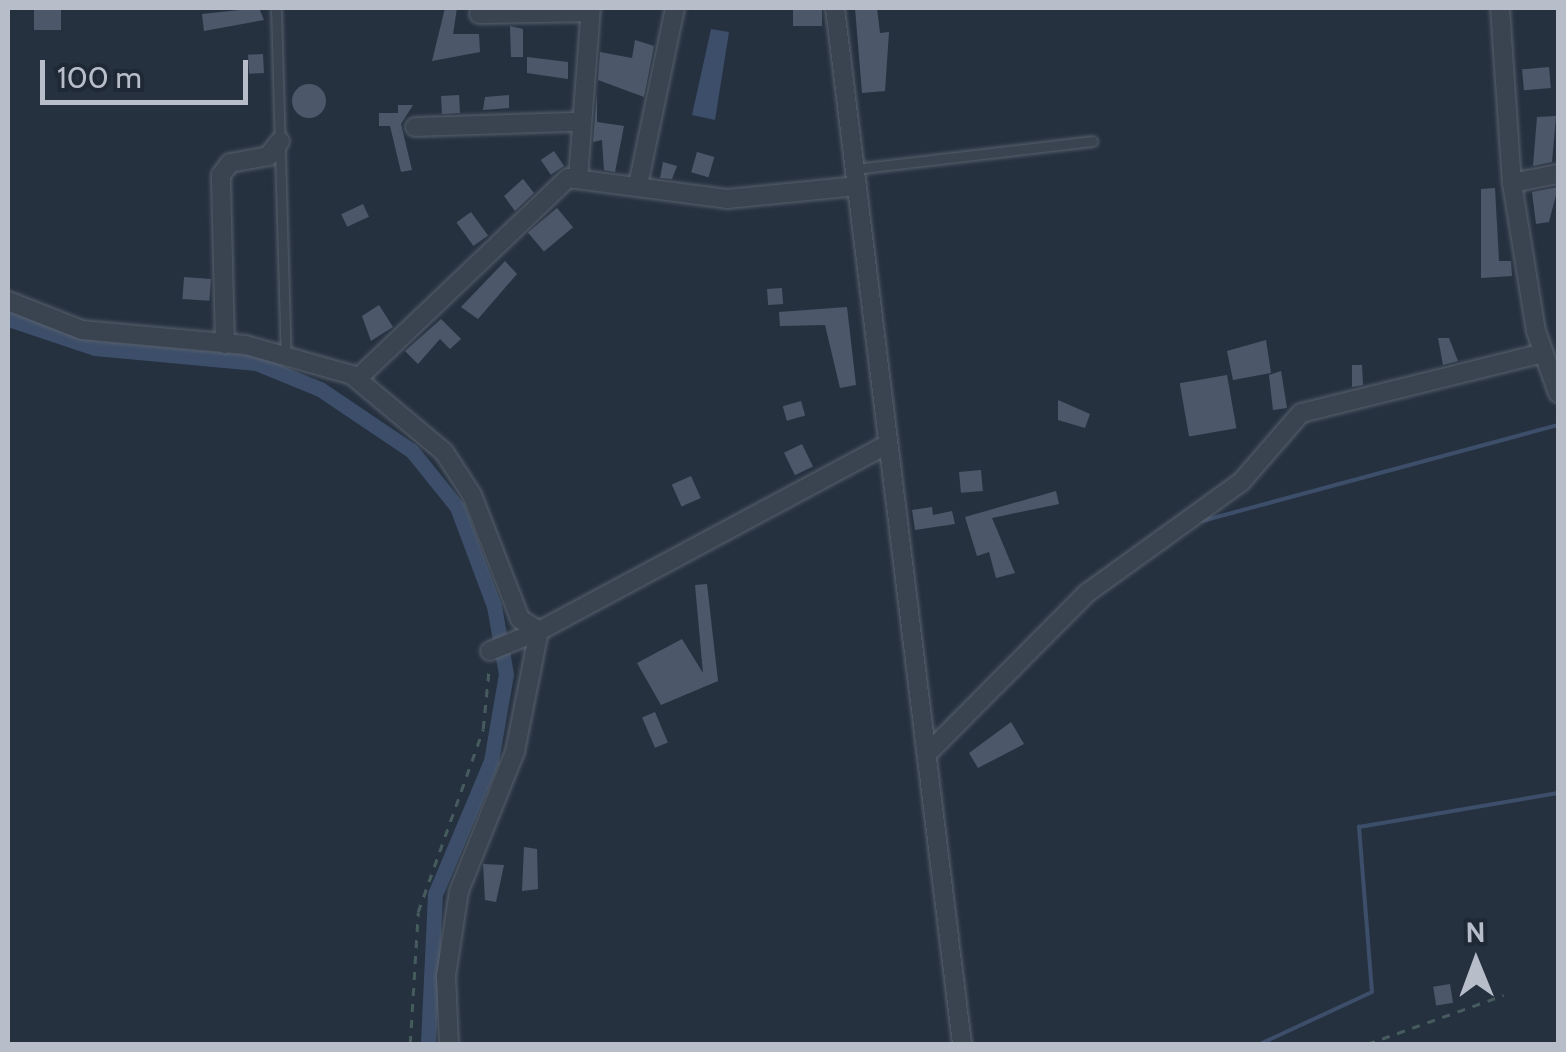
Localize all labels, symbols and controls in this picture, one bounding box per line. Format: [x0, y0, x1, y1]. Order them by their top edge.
scale bar [45, 40, 252, 102]
text: 100 m [57, 59, 142, 96]
north arrow [1426, 912, 1526, 1012]
text: N [1465, 915, 1486, 949]

